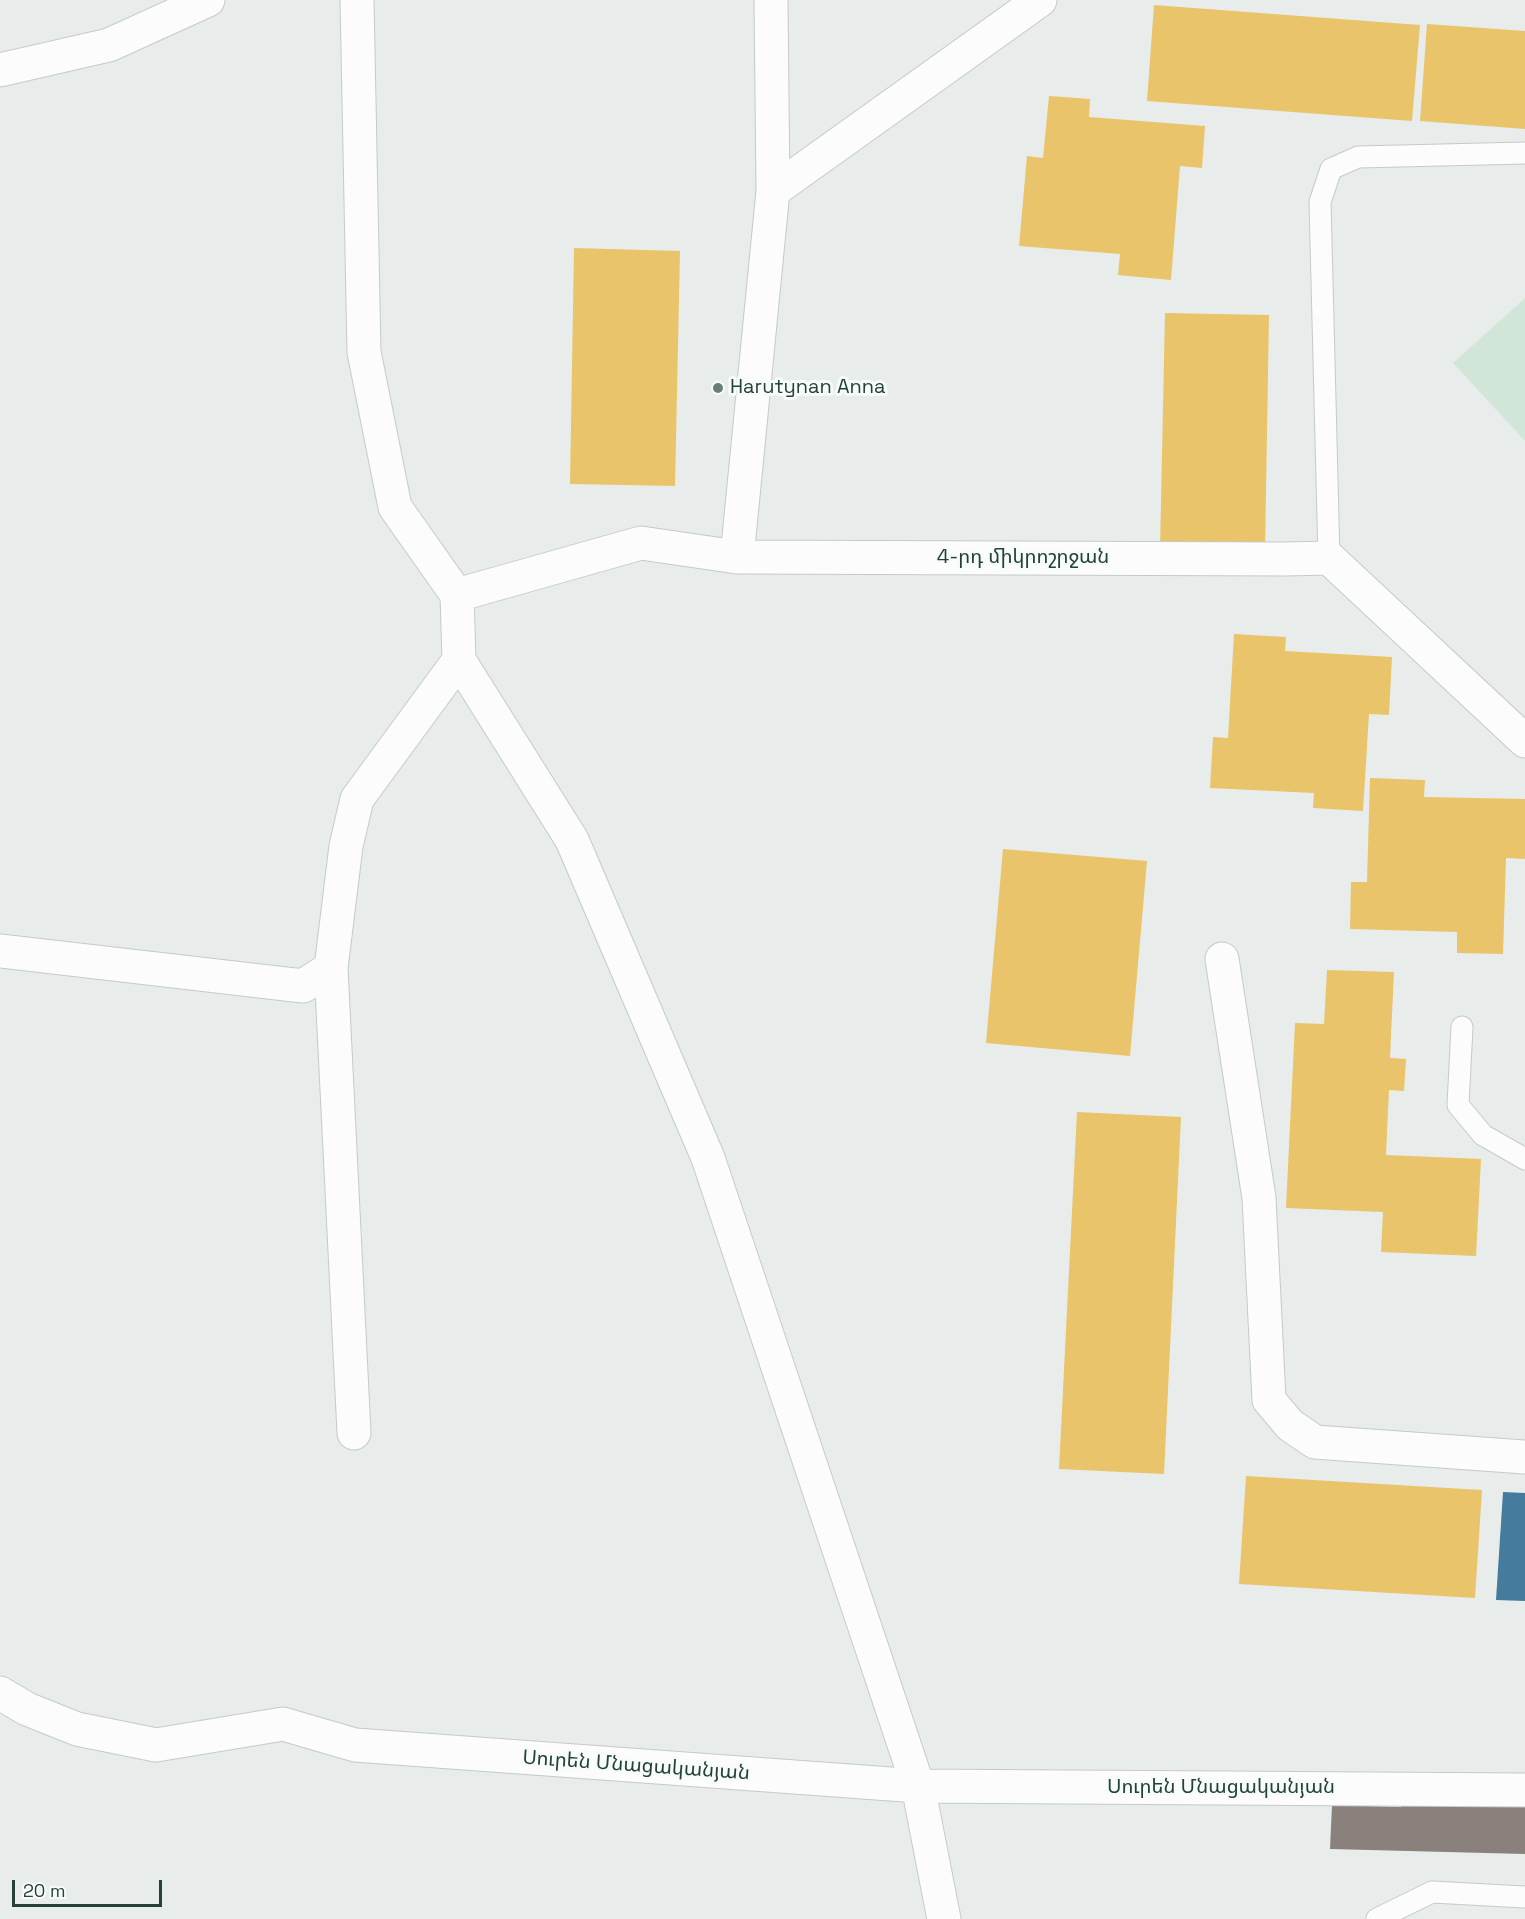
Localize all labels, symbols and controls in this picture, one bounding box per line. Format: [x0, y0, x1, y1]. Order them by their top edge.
place label: Harutynan Anna [730, 376, 886, 400]
marker: Harutynan Anna [711, 381, 725, 395]
street label: 4-րդ միկրոշրջան [937, 546, 1109, 570]
street label: Սուրեն Մնացականյան [521, 1746, 751, 1786]
street label: Սուրեն Մնացականյան [1107, 1776, 1335, 1800]
scale bar [15, 1868, 165, 1906]
text: 20 m [23, 1879, 66, 1902]

